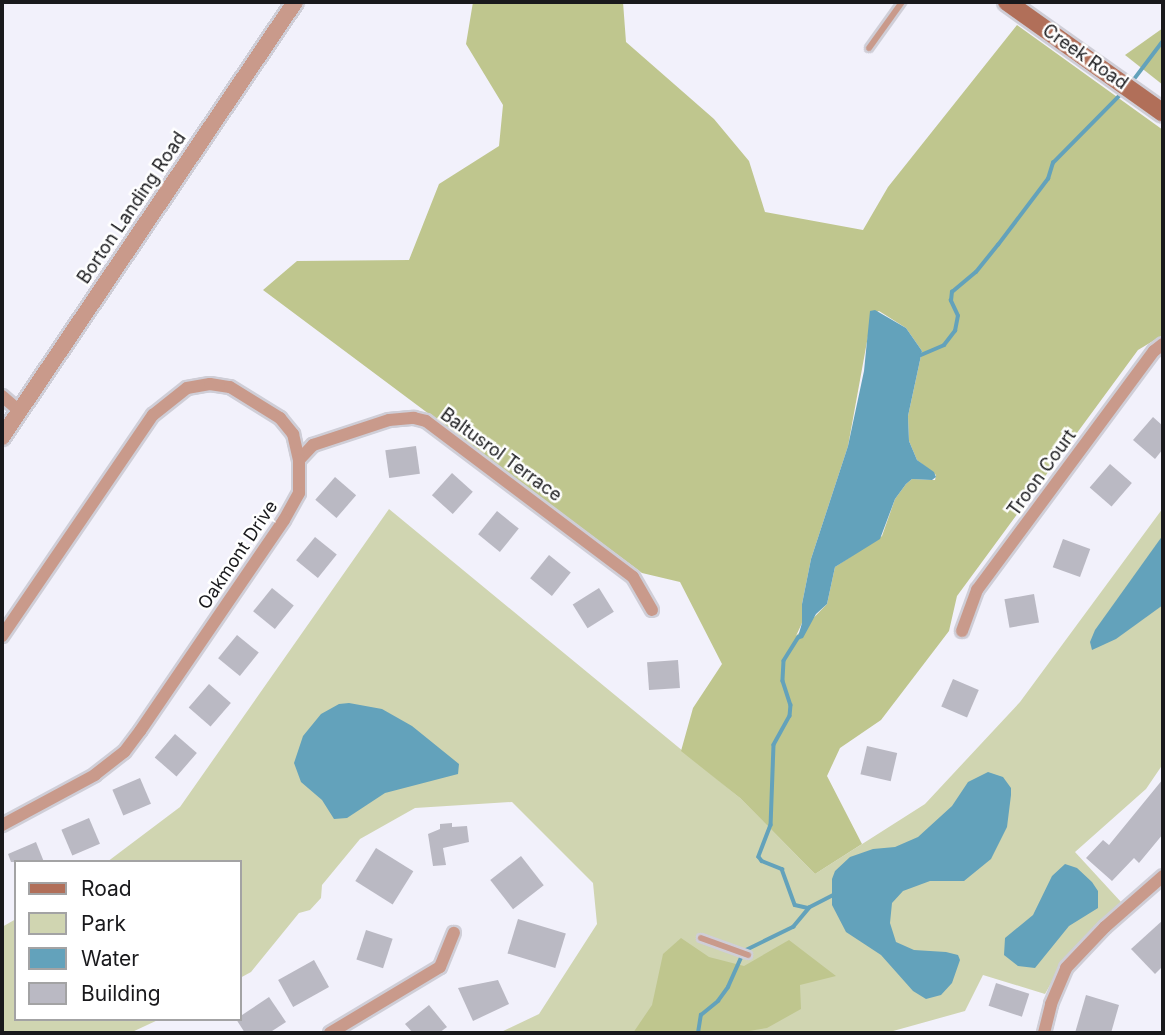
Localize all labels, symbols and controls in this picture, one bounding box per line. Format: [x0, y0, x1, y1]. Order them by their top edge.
street label: Creek Road [1038, 20, 1132, 94]
street label: Borton Landing Road [73, 128, 191, 288]
street label: Baltusrol Terrace [436, 404, 566, 506]
street label: Troon Court [1003, 425, 1081, 521]
street label: Oakmont Drive [194, 496, 282, 614]
legend [14, 860, 242, 1021]
text: Road [81, 876, 132, 901]
text: Park [81, 911, 126, 936]
text: Water [81, 946, 139, 971]
text: Building [81, 981, 161, 1006]

